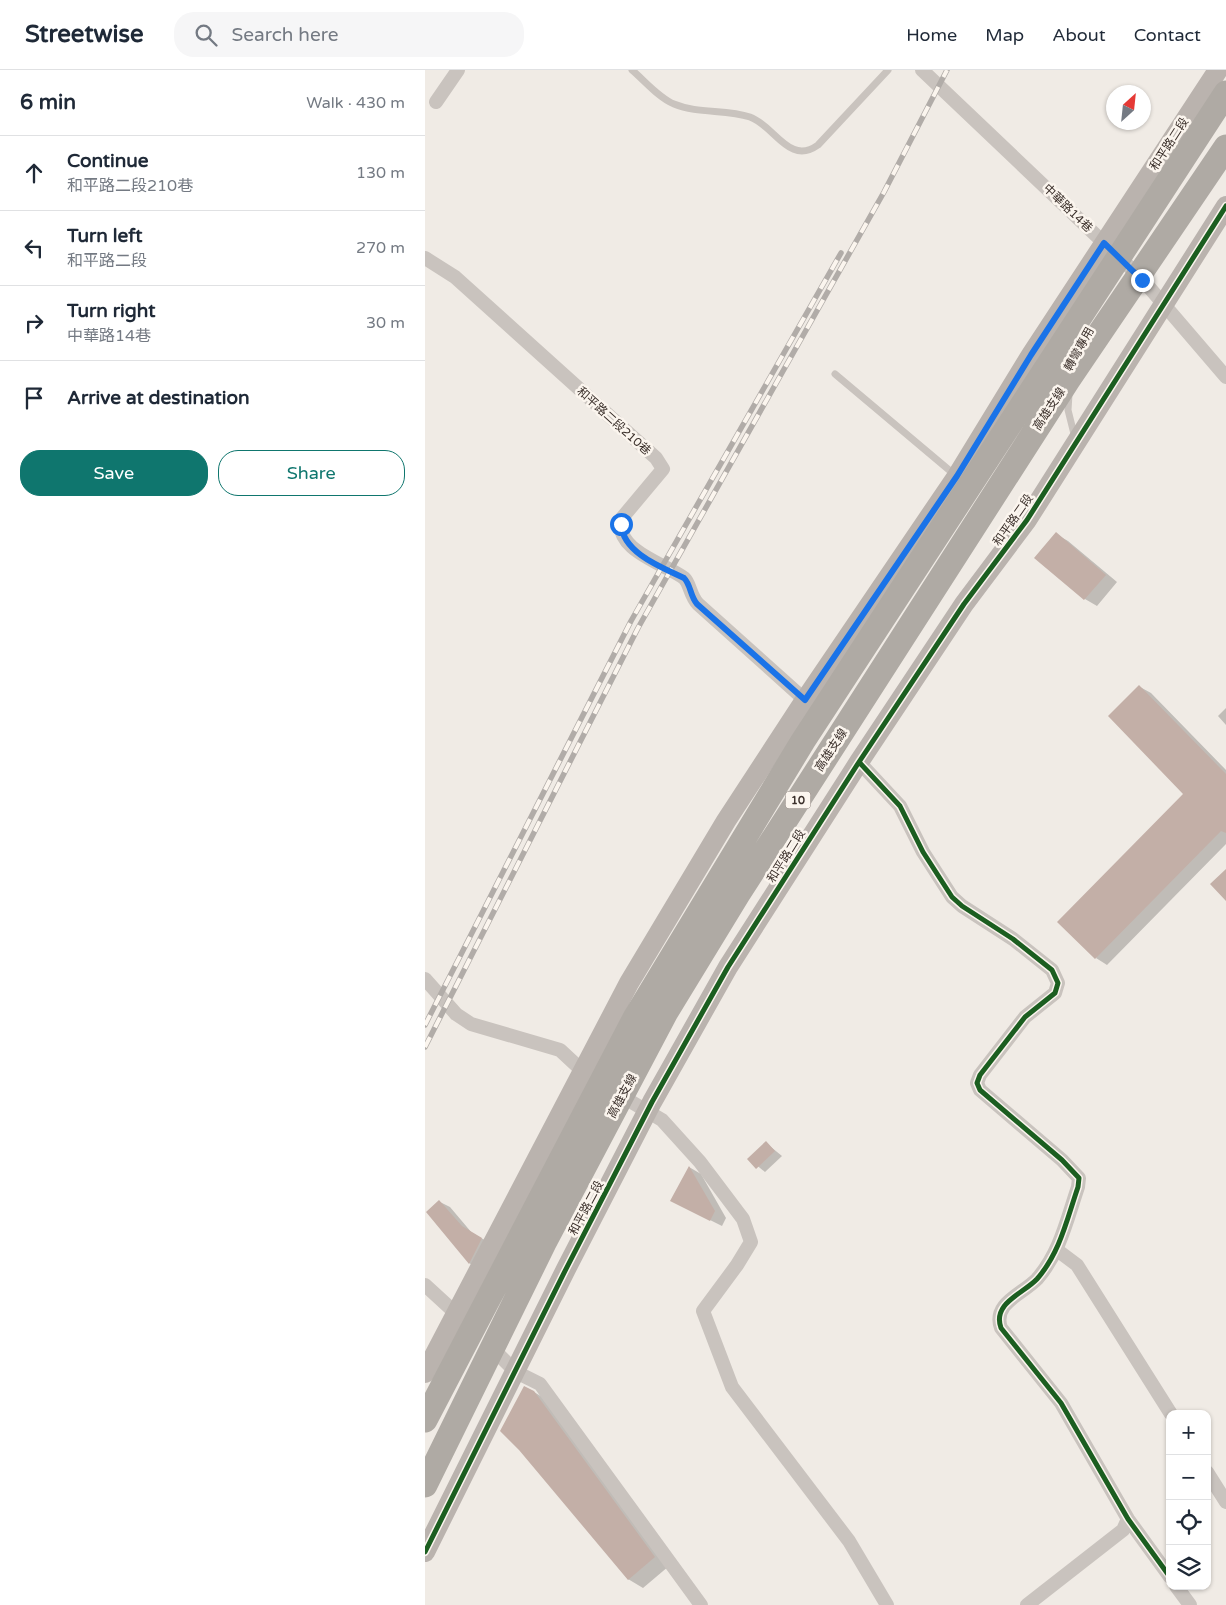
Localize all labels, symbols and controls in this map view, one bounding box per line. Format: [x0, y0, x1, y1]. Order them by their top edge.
search box [174, 12, 524, 57]
text: Streetwise [25, 20, 144, 49]
icon: search [192, 21, 220, 49]
text: Search here [232, 24, 338, 46]
text: Home [906, 24, 957, 46]
text: Map [985, 24, 1024, 46]
text: About [1052, 24, 1106, 46]
text: Contact [1134, 24, 1201, 46]
north arrow [1106, 85, 1151, 130]
text: 6 min [20, 90, 76, 115]
text: Walk · 430 m [306, 93, 405, 113]
street label: 和平路二段 [1147, 115, 1191, 173]
text: Continue [67, 150, 149, 172]
icon: ahead [20, 159, 48, 187]
text: 130 m [356, 163, 405, 183]
text: 和平路二段210巷 [67, 176, 193, 196]
street label: 中華路14巷 [1040, 181, 1096, 235]
text: Turn left [67, 225, 143, 247]
icon: left [20, 234, 48, 262]
text: 270 m [356, 238, 405, 258]
text: 和平路二段 [67, 251, 147, 271]
route end [1131, 269, 1154, 292]
text: Turn right [67, 300, 155, 322]
icon: right [20, 309, 48, 337]
text: 30 m [366, 313, 405, 333]
street label: 轉彎專用 [1061, 325, 1097, 373]
text: 中華路14巷 [67, 326, 151, 346]
icon: arrive [20, 384, 48, 412]
street label: 和平路二段210巷 [574, 384, 654, 458]
street label: 高雄支線 [1030, 385, 1068, 433]
text: Arrive at destination [67, 387, 250, 409]
button: Save [20, 450, 208, 496]
button: Share [218, 450, 405, 496]
street label: 和平路二段 [990, 491, 1036, 549]
route start [610, 513, 633, 536]
street label: 高雄支線 [812, 726, 850, 774]
road number: 10 [785, 792, 811, 808]
street label: 和平路二段 [764, 827, 808, 885]
street label: 高雄支線 [605, 1072, 639, 1120]
street label: 和平路二段 [566, 1178, 606, 1238]
map controls [1166, 1410, 1211, 1590]
button: + [1166, 1410, 1211, 1455]
button: − [1166, 1455, 1211, 1500]
button: locate [1166, 1500, 1211, 1545]
button: layers [1166, 1545, 1211, 1590]

